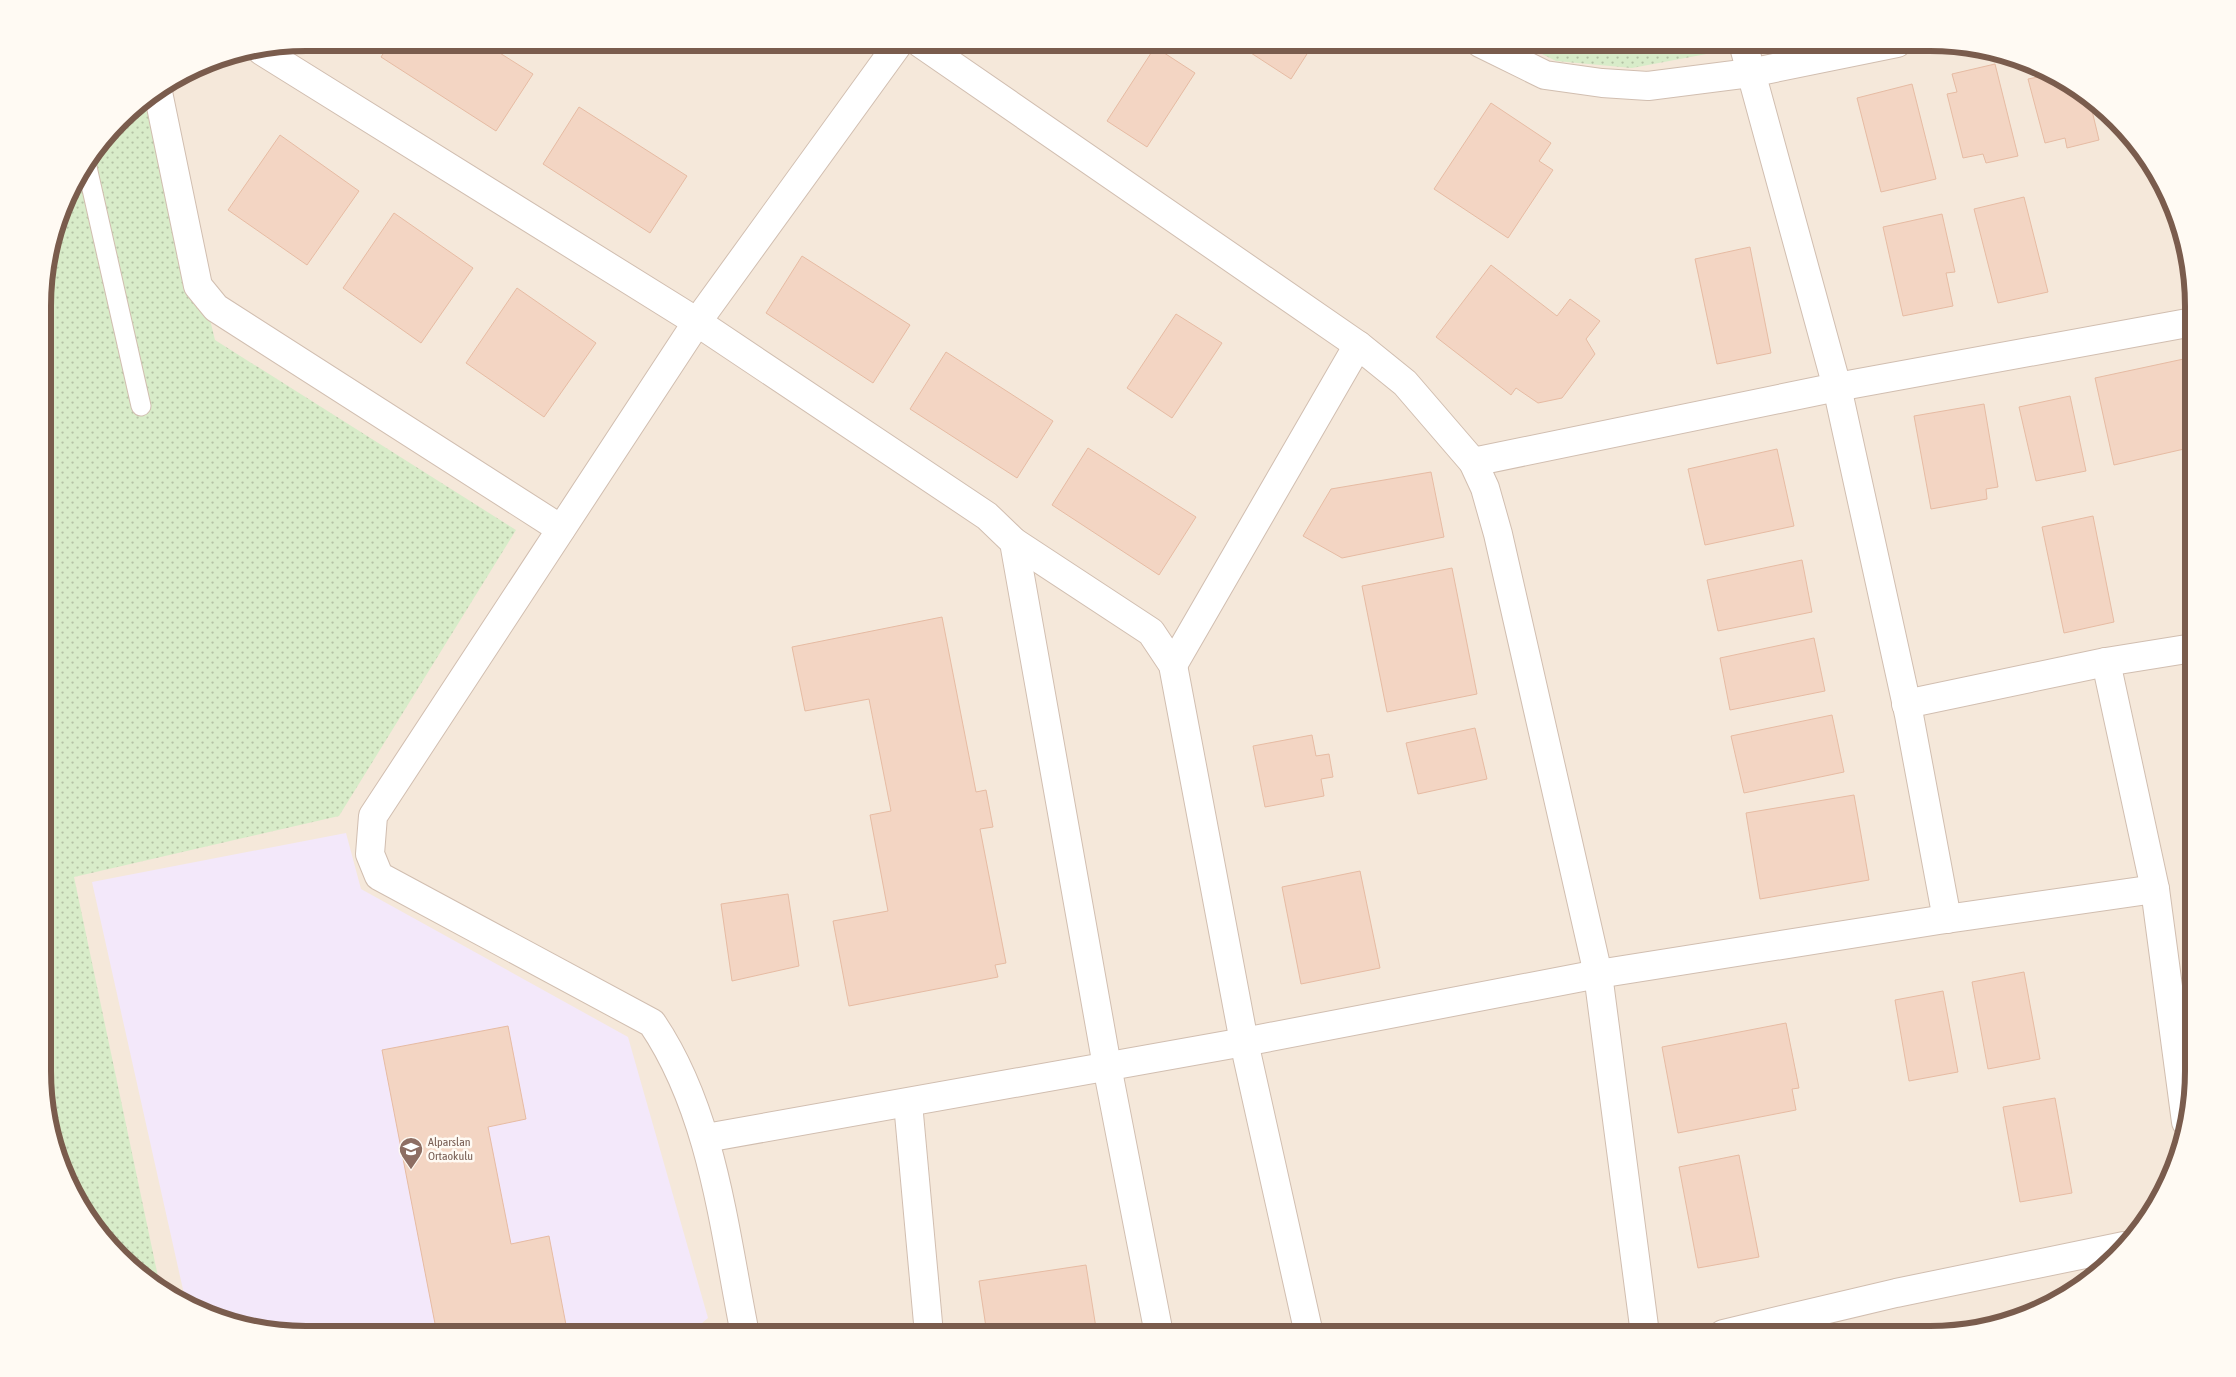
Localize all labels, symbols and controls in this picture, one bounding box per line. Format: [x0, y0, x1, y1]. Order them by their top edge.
place label: Alparslan Ortaokulu [428, 1135, 473, 1163]
school or university icon: Alparslan Ortaokulu [398, 1136, 424, 1170]

